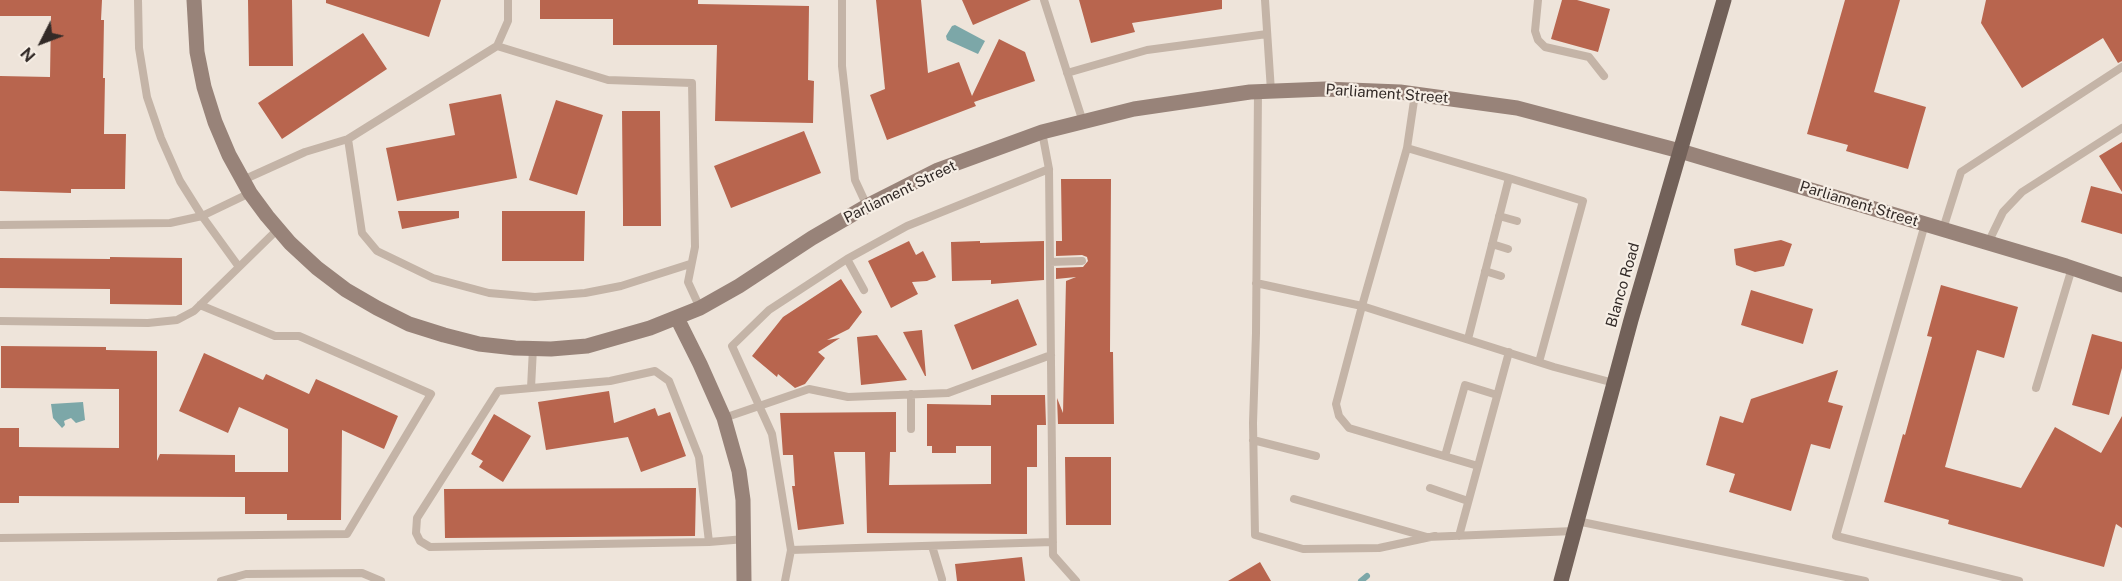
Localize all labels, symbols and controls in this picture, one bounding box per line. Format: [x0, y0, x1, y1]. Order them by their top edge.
north arrow [12, 12, 72, 72]
text: N [17, 43, 40, 65]
street label: Parliament Street [1325, 81, 1449, 107]
street label: Parliament Street [841, 157, 959, 227]
street label: Parliament Street [1797, 177, 1921, 231]
street label: Blanco Road [1602, 241, 1644, 329]

